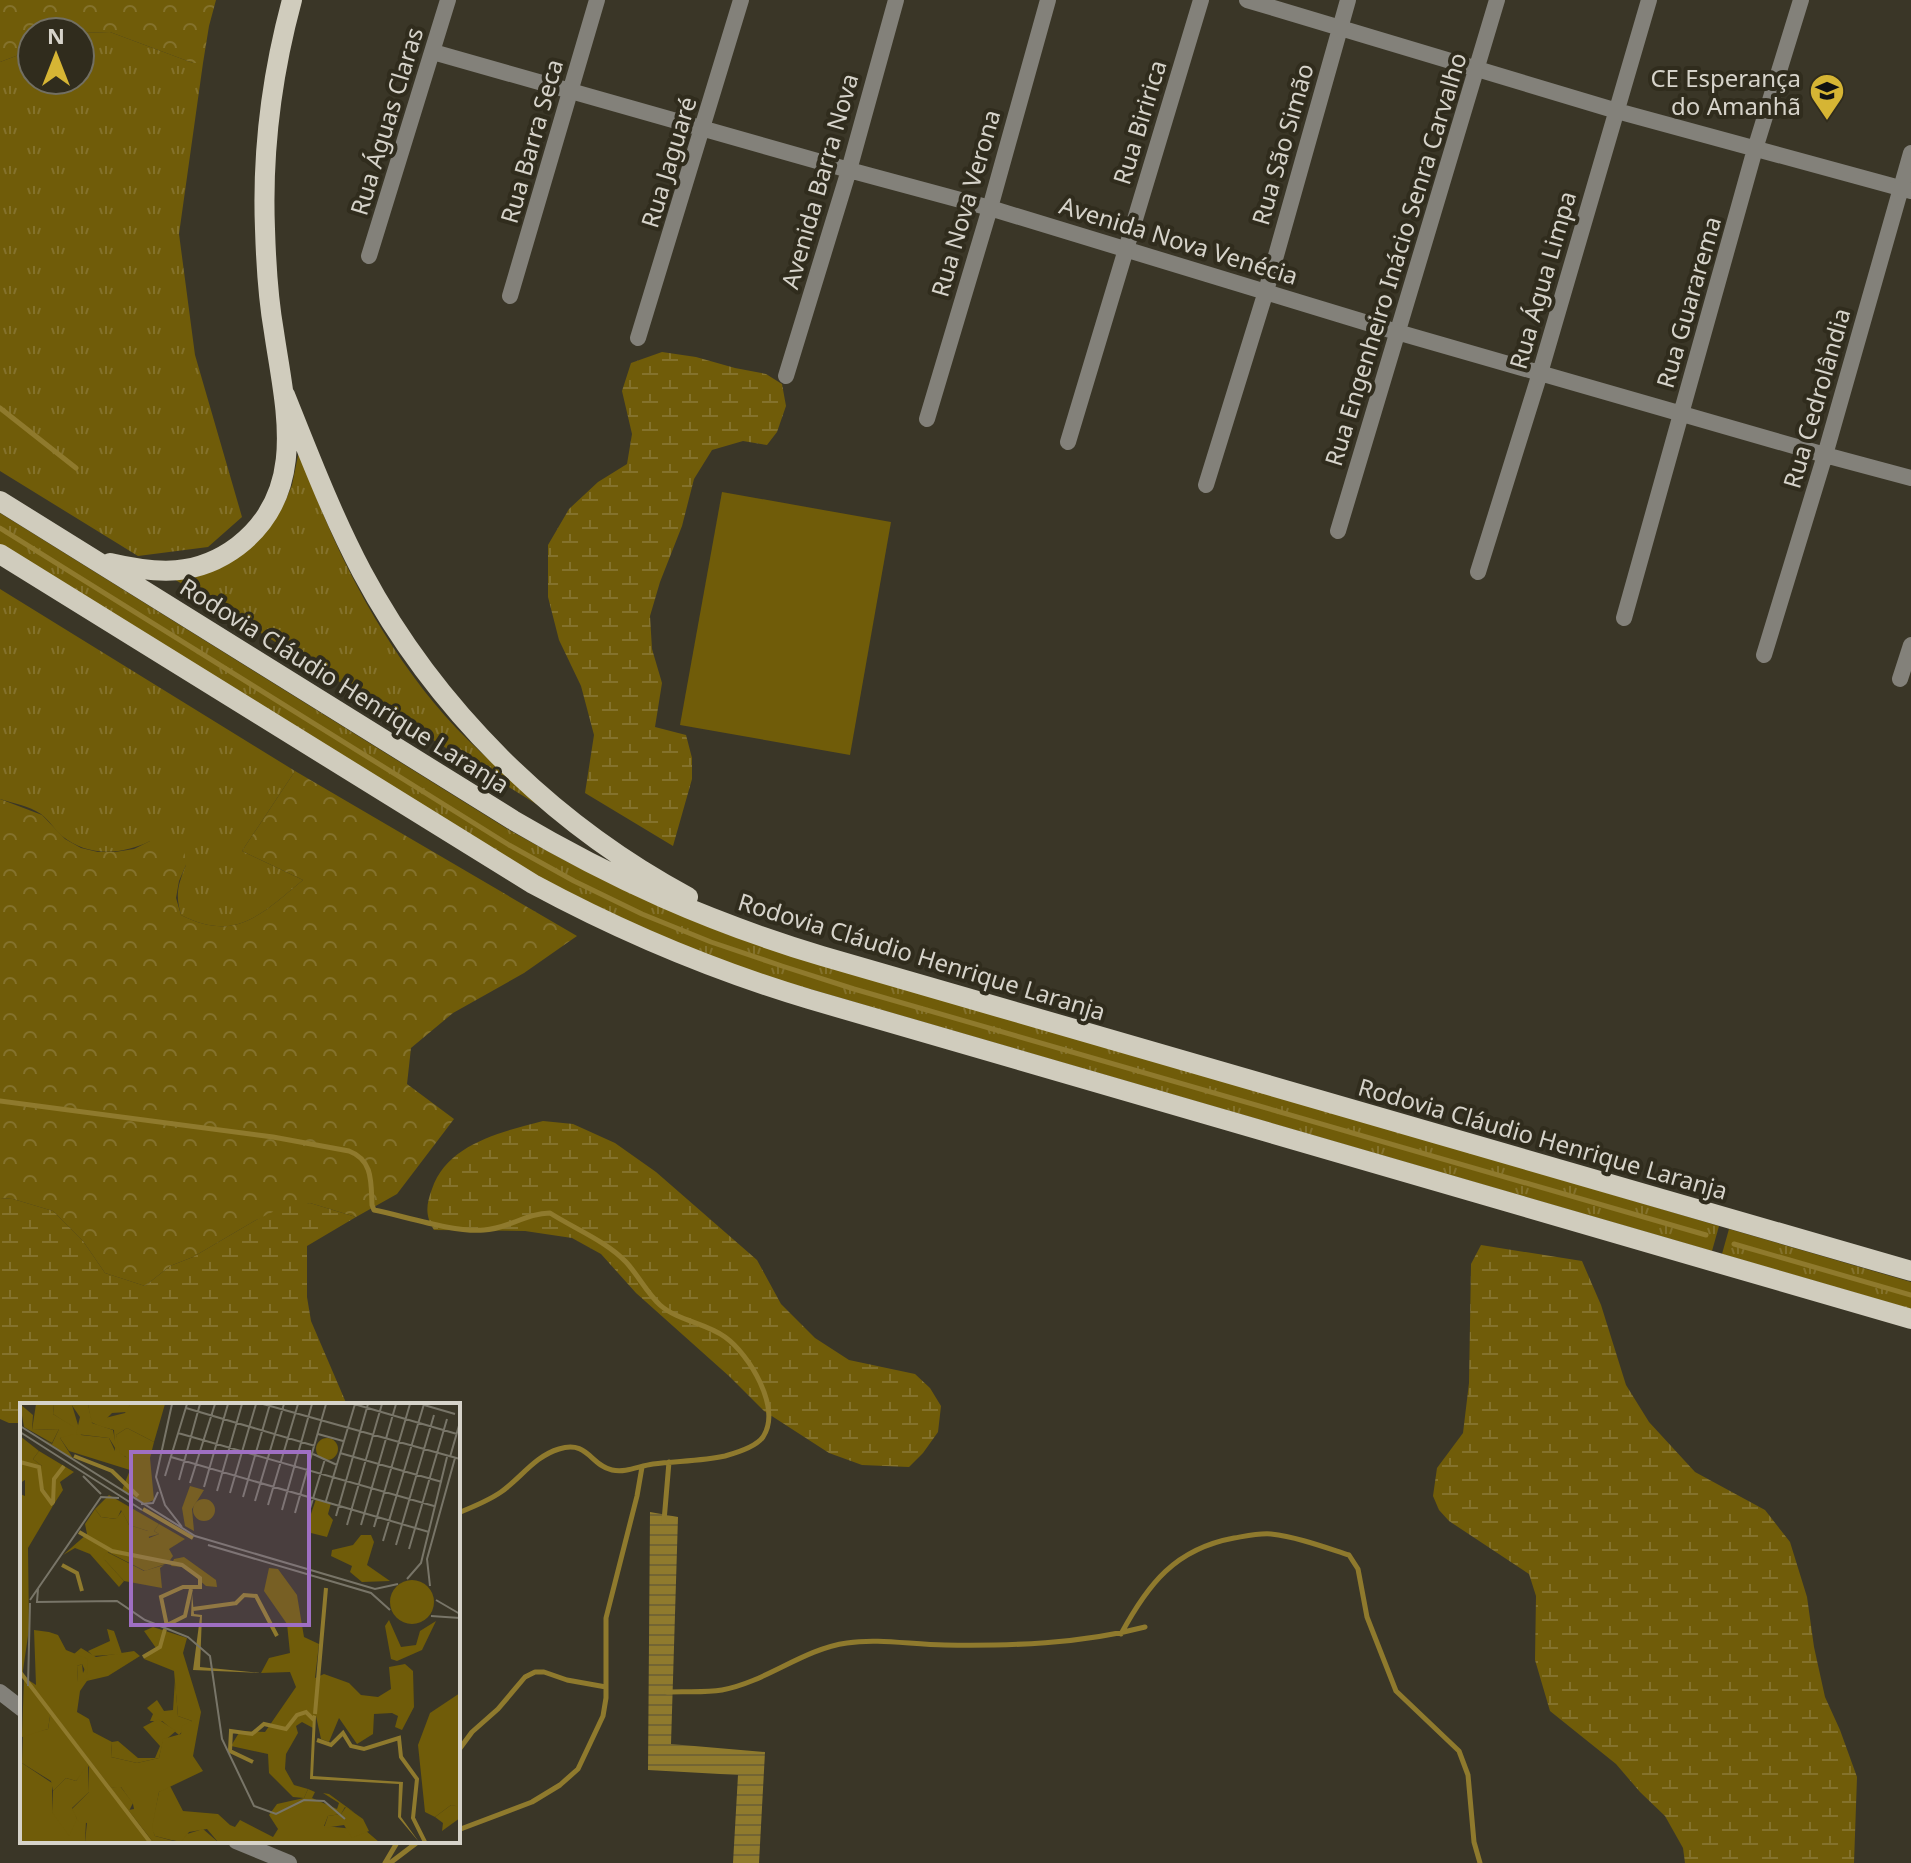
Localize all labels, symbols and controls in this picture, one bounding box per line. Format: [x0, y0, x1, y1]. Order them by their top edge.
north arrow [16, 16, 96, 96]
text: N [47, 20, 65, 50]
street label: Rua Águas Claras [342, 23, 430, 219]
street label: Rua Engenheiro Inácio Senra Carvalho [1316, 48, 1474, 470]
street label: Rua Barra Seca [492, 55, 570, 227]
street label: Rua Biririca [1104, 56, 1174, 188]
street label: Rua São Simão [1243, 59, 1321, 229]
place label: CE Esperança do Amanhã [1650, 61, 1801, 122]
street label: Avenida Barra Nova [772, 69, 866, 293]
school or university icon: CE Esperança do Amanhã [1808, 72, 1846, 122]
street label: Rua Jaguaré [632, 92, 704, 232]
street label: Rua Nova Verona [922, 106, 1008, 300]
street label: Rua Água Limpa [1501, 187, 1583, 373]
street label: Avenida Nova Venécia [1056, 188, 1302, 292]
street label: Rua Guararema [1648, 212, 1728, 392]
street label: Rua Cedrolândia [1775, 304, 1857, 492]
street label: Rodovia Cláudio Henrique Laranja [174, 570, 516, 800]
street label: Rodovia Cláudio Henrique Laranja [734, 884, 1110, 1028]
street label: Rodovia Cláudio Henrique Laranja [1354, 1069, 1732, 1207]
inset map [20, 1403, 460, 1843]

